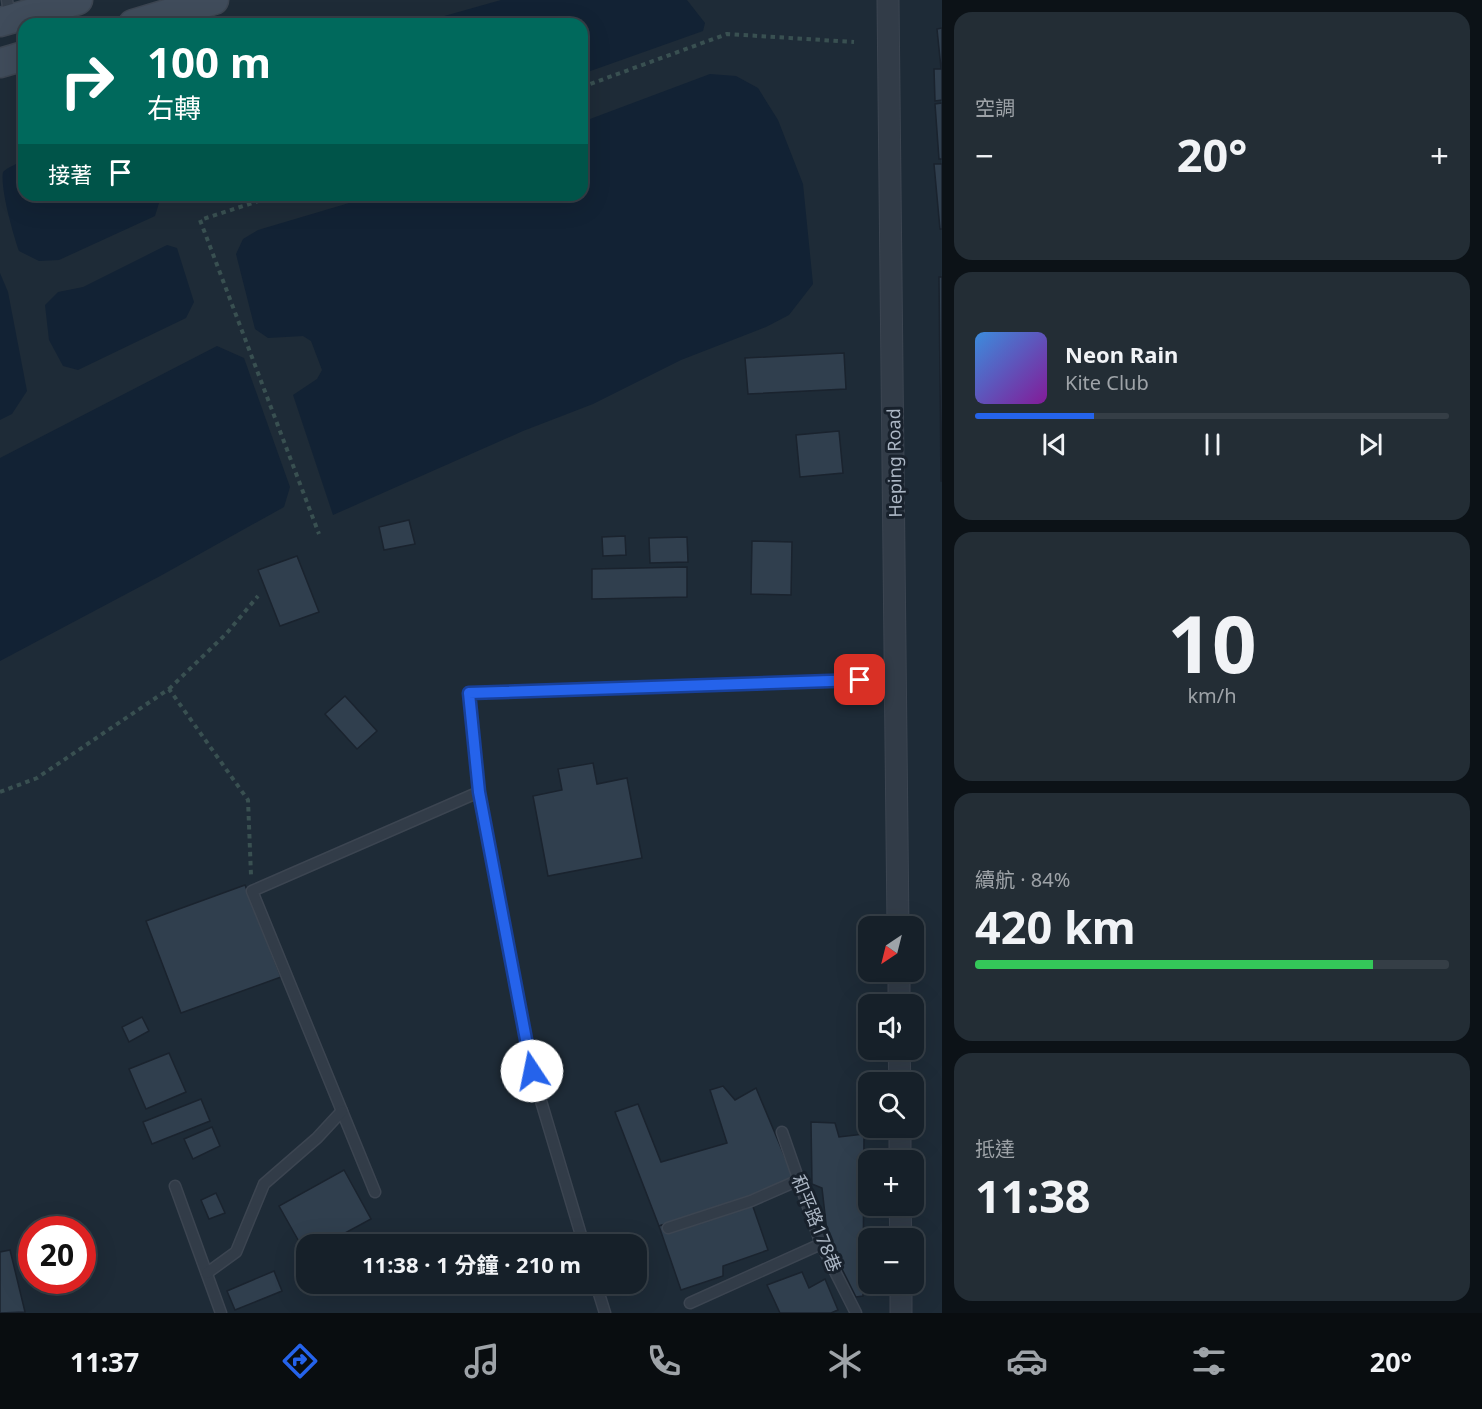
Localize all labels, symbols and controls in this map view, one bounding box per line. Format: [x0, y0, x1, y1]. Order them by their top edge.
text: 100 m [147, 33, 271, 90]
icon: right [48, 42, 126, 120]
text: 右轉 [147, 89, 201, 126]
text: 空調 [975, 94, 1015, 121]
text: 20° [1177, 124, 1247, 185]
text: − [975, 133, 994, 178]
text: + [1430, 133, 1449, 178]
icon: arrive [104, 156, 137, 189]
text: 接著 [48, 159, 92, 189]
text: Neon Rain [1065, 339, 1178, 369]
text: Kite Club [1065, 369, 1149, 396]
street label: Heping Road [881, 408, 907, 518]
icon: previous [1038, 428, 1071, 461]
icon: pause [1196, 428, 1229, 461]
icon: next [1354, 428, 1387, 461]
text: 10 [1167, 590, 1257, 696]
pin [834, 654, 885, 705]
icon: arrive [843, 663, 876, 696]
text: km/h [1187, 682, 1237, 709]
text: 續航 · 84% [975, 866, 1070, 893]
text: 420 km [975, 896, 1136, 957]
north arrow [858, 916, 924, 982]
map controls [858, 916, 924, 1294]
button: sound [858, 994, 924, 1060]
position arrow [500, 1039, 564, 1103]
button: search [858, 1072, 924, 1138]
text: 抵達 [975, 1135, 1015, 1162]
button: + [858, 1150, 924, 1216]
text: 11:38 [975, 1165, 1091, 1226]
street label: 和平路178巷 [787, 1171, 847, 1275]
speed limit sign: 20 [18, 1216, 96, 1294]
button: − [858, 1228, 924, 1294]
text: 11:38 · 1 分鐘 · 210 m [362, 1249, 581, 1279]
icon: directions [279, 1340, 321, 1382]
icon: music [461, 1340, 503, 1382]
icon: phone [643, 1340, 685, 1382]
icon: climate [824, 1340, 866, 1382]
icon: car [1006, 1340, 1048, 1382]
icon: filters [1188, 1340, 1230, 1382]
text: 11:37 [70, 1343, 139, 1380]
text: 20° [1370, 1343, 1412, 1380]

